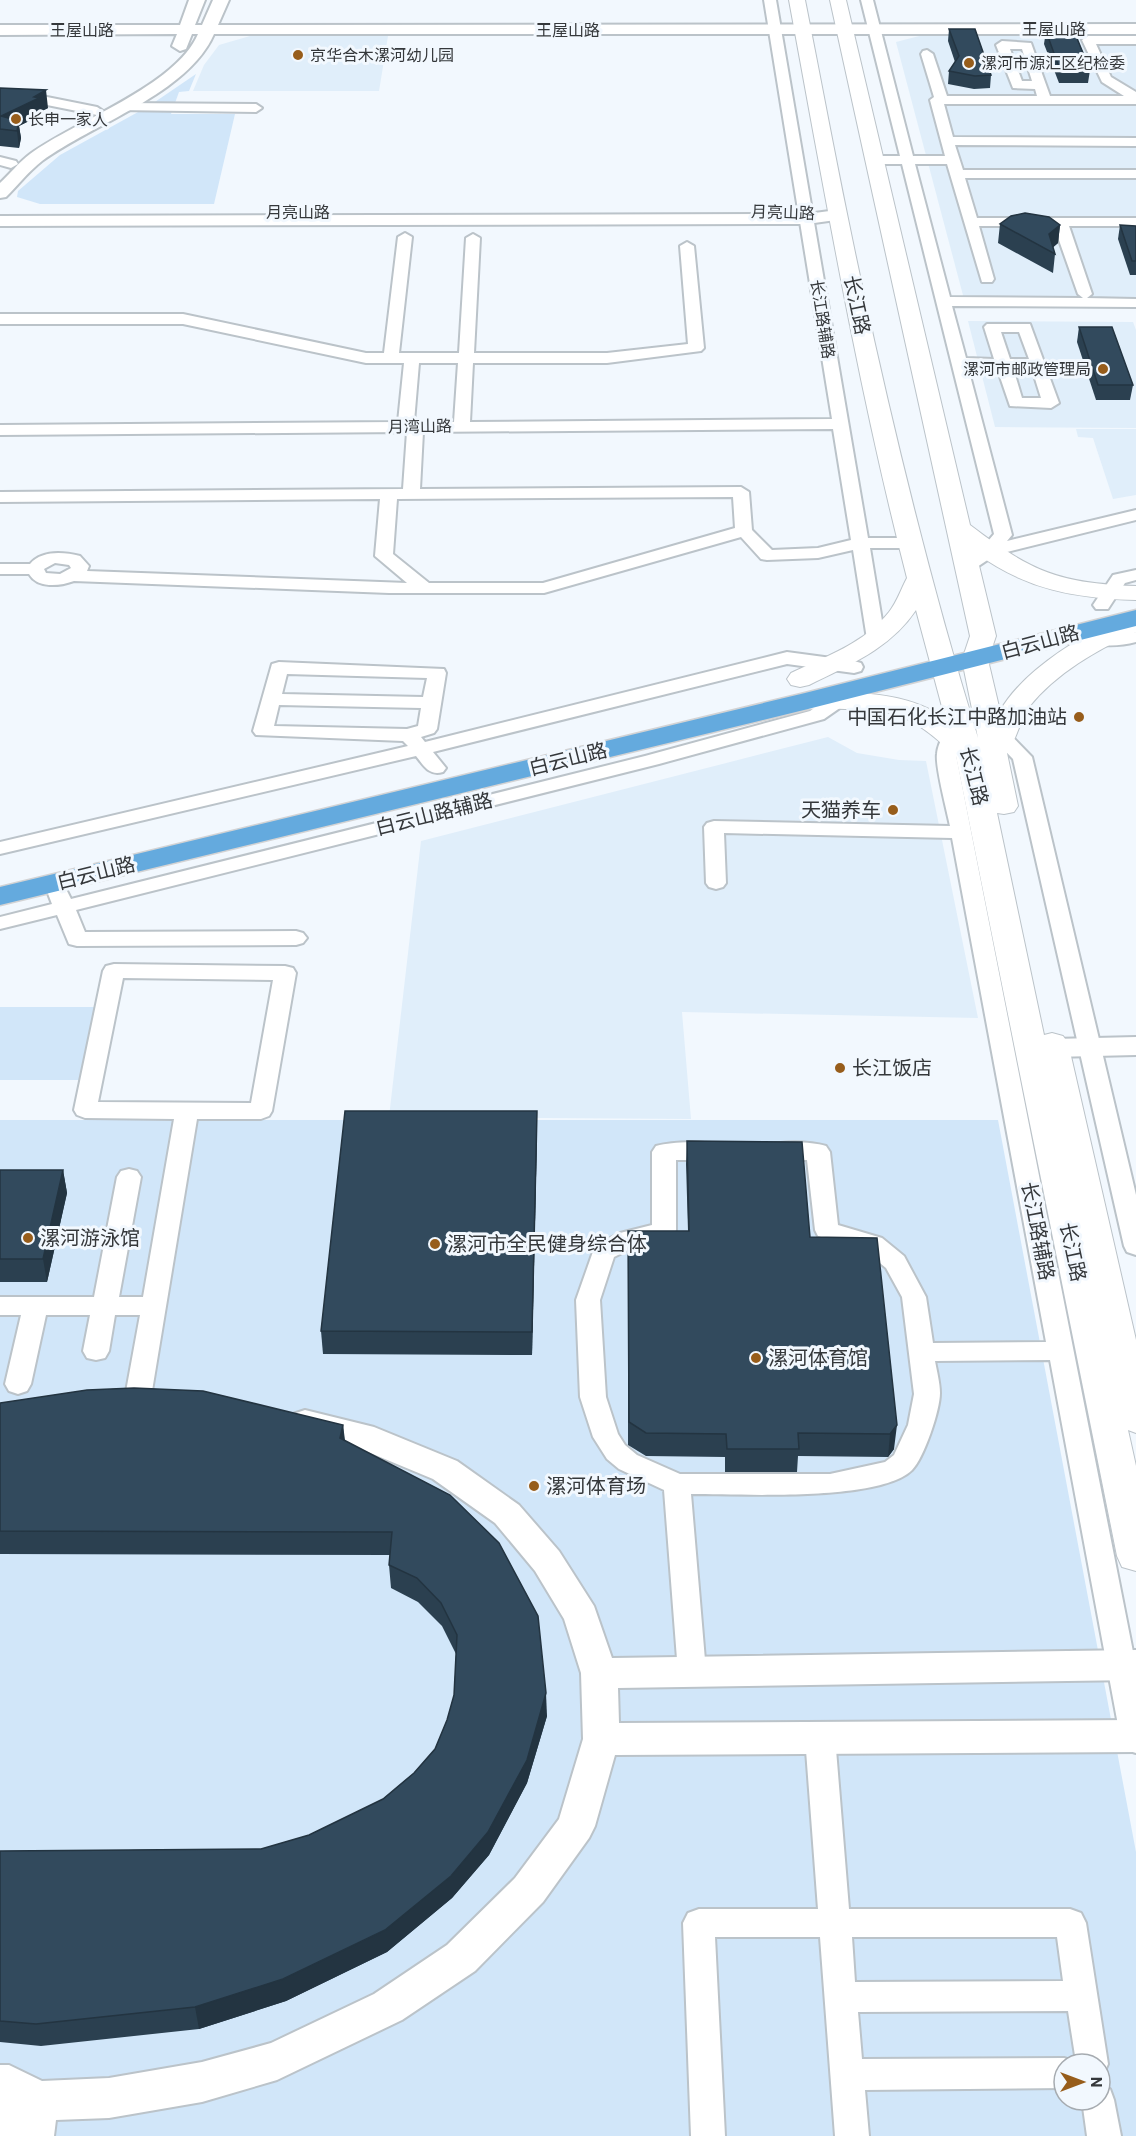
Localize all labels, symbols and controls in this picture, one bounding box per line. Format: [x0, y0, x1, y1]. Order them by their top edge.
street label: 王屋山路 [1022, 19, 1086, 38]
street label: 王屋山路 [50, 20, 114, 39]
street label: 王屋山路 [536, 20, 600, 39]
place label: 京华合木漯河幼儿园 [310, 45, 454, 64]
marker: 京华合木漯河幼儿园 [291, 48, 305, 62]
place label: 漯河市源汇区纪检委 [981, 53, 1125, 72]
marker: 漯河市源汇区纪检委 [962, 56, 976, 70]
place label: 长申一家人 [28, 109, 108, 128]
marker: 长申一家人 [9, 112, 23, 126]
street label: 月亮山路 [751, 201, 815, 222]
street label: 月亮山路 [266, 202, 330, 221]
street label: 长江路 [840, 273, 876, 337]
street label: 长江路辅路 [808, 278, 839, 360]
place label: 漯河市邮政管理局 [963, 359, 1091, 378]
marker: 漯河市邮政管理局 [1096, 362, 1110, 376]
street label: 月湾山路 [388, 415, 452, 436]
street label: 白云山路 [998, 619, 1081, 663]
place label: 中国石化长江中路加油站 [847, 704, 1067, 728]
marker: 中国石化长江中路加油站 [1072, 710, 1086, 724]
street label: 白云山路 [526, 737, 609, 779]
street label: 长江路 [956, 744, 994, 808]
street label: 白云山路辅路 [373, 787, 495, 839]
place label: 天猫养车 [801, 797, 881, 821]
marker: 天猫养车 [886, 803, 900, 817]
street label: 白云山路 [54, 851, 137, 893]
place label: 长江饭店 [852, 1055, 932, 1079]
marker: 长江饭店 [833, 1061, 847, 1075]
street label: 长江路辅路 [1018, 1179, 1060, 1282]
street label: 长江路 [1056, 1220, 1092, 1284]
place label: 漯河游泳馆 [40, 1225, 140, 1249]
marker: 漯河游泳馆 [21, 1231, 35, 1245]
place label: 漯河市全民健身综合体 [447, 1231, 647, 1255]
marker: 漯河市全民健身综合体 [428, 1237, 442, 1251]
place label: 漯河体育馆 [768, 1345, 868, 1369]
marker: 漯河体育馆 [749, 1351, 763, 1365]
place label: 漯河体育场 [546, 1473, 646, 1497]
marker: 漯河体育场 [527, 1479, 541, 1493]
north arrow [1052, 2052, 1112, 2112]
text: N [1088, 2077, 1107, 2087]

